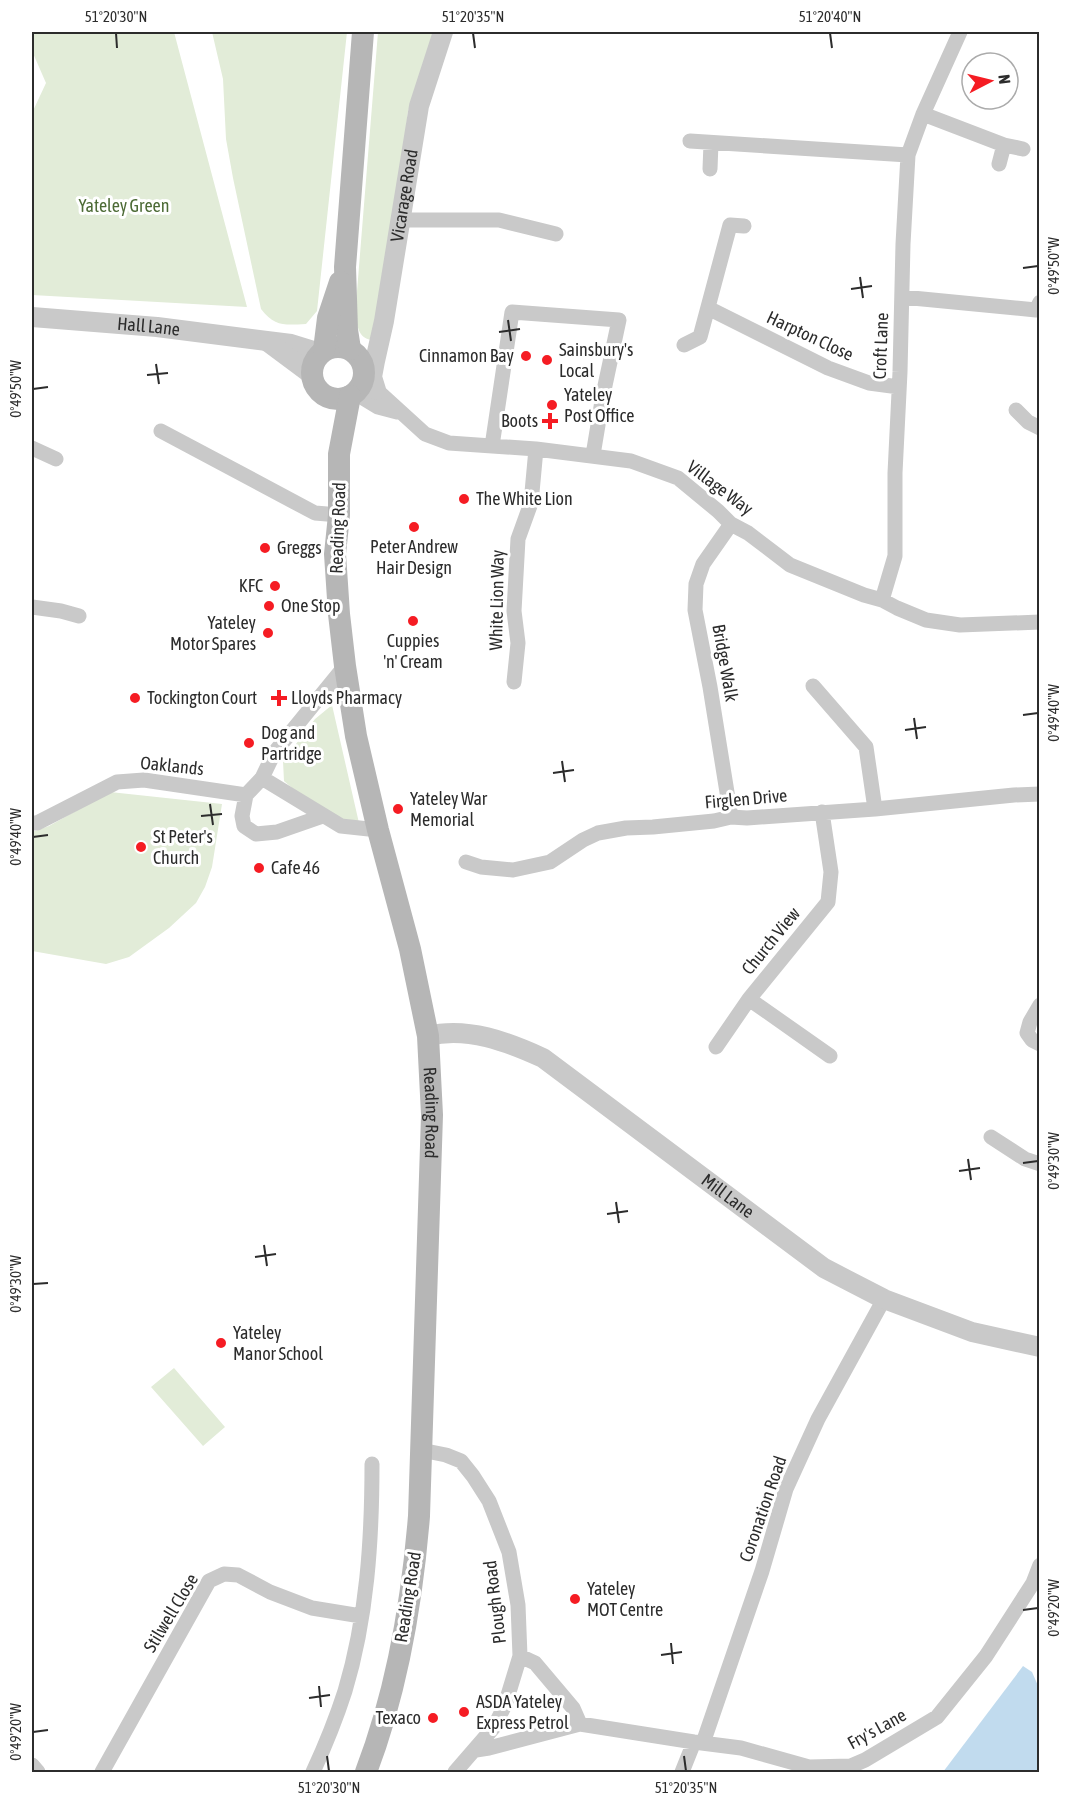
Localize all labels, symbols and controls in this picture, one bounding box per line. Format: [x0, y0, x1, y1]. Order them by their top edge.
text: 51°20'30"N [85, 8, 147, 25]
text: 51°20'35"N [442, 8, 504, 25]
text: 51°20'40"N [799, 8, 861, 25]
north arrow [960, 51, 1020, 111]
text: N [995, 73, 1014, 85]
street label: Vicarage Road [386, 147, 422, 243]
park label: Yateley Green [79, 195, 169, 216]
text: 0°49'50"W [1045, 237, 1062, 295]
street label: Harpton Close [764, 306, 857, 365]
street label: Croft Lane [869, 312, 892, 380]
street label: Hall Lane [116, 313, 181, 340]
place label: Sainsbury's Local [559, 339, 633, 381]
place label: Cinnamon Bay [419, 345, 514, 366]
marker: Cinnamon Bay [519, 349, 533, 363]
marker: Sainsbury's Local [540, 353, 554, 367]
text: 0°49'50"W [7, 360, 24, 418]
place label: Yateley Post Office [564, 384, 634, 426]
marker: Yateley Post Office [545, 398, 559, 412]
place label: Boots [501, 410, 538, 431]
marker: Boots [543, 414, 557, 428]
street label: Village Way [683, 456, 757, 519]
street label: Reading Road [325, 482, 350, 574]
place label: The White Lion [476, 488, 573, 509]
marker: The White Lion [457, 492, 471, 506]
marker: Peter Andrew Hair Design [407, 520, 421, 534]
place label: Peter Andrew Hair Design [370, 536, 458, 578]
place label: Greggs [277, 537, 322, 558]
marker: Greggs [258, 541, 272, 555]
street label: White Lion Way [485, 550, 508, 650]
place label: KFC [239, 575, 263, 596]
marker: KFC [268, 579, 282, 593]
place label: One Stop [281, 595, 340, 616]
marker: One Stop [262, 599, 276, 613]
place label: Yateley Motor Spares [170, 612, 256, 654]
marker: Cuppies 'n' Cream [406, 614, 420, 628]
street label: Bridge Walk [708, 623, 743, 703]
marker: Yateley Motor Spares [261, 626, 275, 640]
place label: Cuppies 'n' Cream [383, 630, 443, 672]
text: 0°49'40"W [1045, 684, 1062, 742]
place label: Tockington Court [147, 687, 257, 708]
place label: Lloyds Pharmacy [291, 687, 402, 708]
marker: Tockington Court [128, 691, 142, 705]
marker: Lloyds Pharmacy [272, 691, 286, 705]
place label: Dog and Partridge [261, 722, 322, 764]
marker: Dog and Partridge [242, 736, 256, 750]
street label: Oaklands [139, 752, 205, 779]
street label: Firglen Drive [704, 784, 788, 813]
place label: Yateley War Memorial [410, 788, 488, 830]
marker: Yateley War Memorial [391, 802, 405, 816]
text: 0°49'40"W [7, 808, 24, 866]
place label: St Peter's Church [153, 826, 213, 868]
marker: St Peter's Church [134, 840, 148, 854]
place label: Cafe 46 [271, 857, 320, 878]
marker: Cafe 46 [252, 861, 266, 875]
street label: Church View [737, 903, 804, 979]
street label: Reading Road [420, 1066, 443, 1159]
text: 0°49'30"W [1045, 1132, 1062, 1190]
street label: Mill Lane [698, 1169, 759, 1222]
text: 0°49'30"W [7, 1255, 24, 1313]
place label: Yateley Manor School [233, 1322, 323, 1364]
marker: Yateley Manor School [214, 1336, 228, 1350]
street label: Coronation Road [735, 1453, 790, 1565]
street label: Reading Road [390, 1550, 425, 1644]
street label: Plough Road [479, 1559, 510, 1645]
street label: Stilwell Close [139, 1570, 202, 1656]
place label: Yateley MOT Centre [587, 1578, 663, 1620]
text: 0°49'20"W [1045, 1579, 1062, 1637]
marker: Yateley MOT Centre [568, 1592, 582, 1606]
place label: ASDA Yateley Express Petrol [476, 1691, 569, 1733]
text: 0°49'20"W [7, 1703, 24, 1761]
street label: Fry's Lane [844, 1704, 910, 1753]
marker: ASDA Yateley Express Petrol [457, 1705, 471, 1719]
place label: Texaco [375, 1707, 421, 1728]
marker: Texaco [426, 1711, 440, 1725]
text: 51°20'30"N [298, 1779, 360, 1796]
text: 51°20'35"N [655, 1779, 717, 1796]

